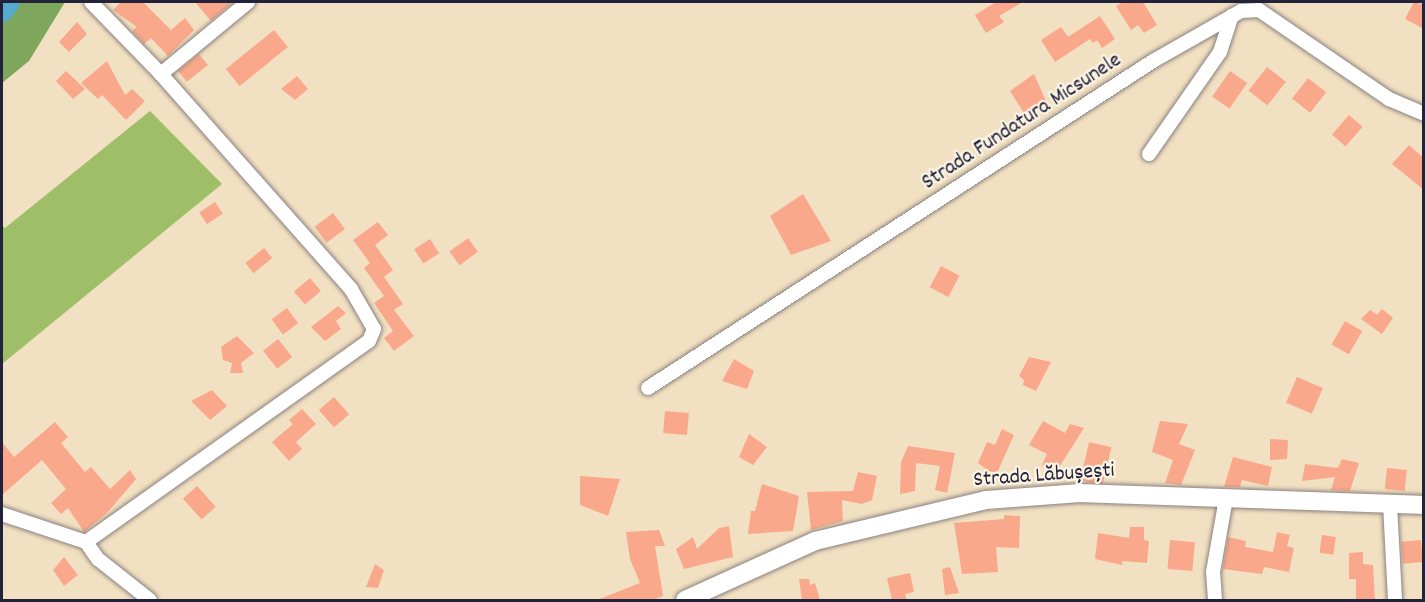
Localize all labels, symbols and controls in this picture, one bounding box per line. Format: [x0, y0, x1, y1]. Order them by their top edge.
street label: Strada Fundatura Micsunele [917, 48, 1127, 196]
street label: Strada Lăbușești [973, 458, 1115, 494]

